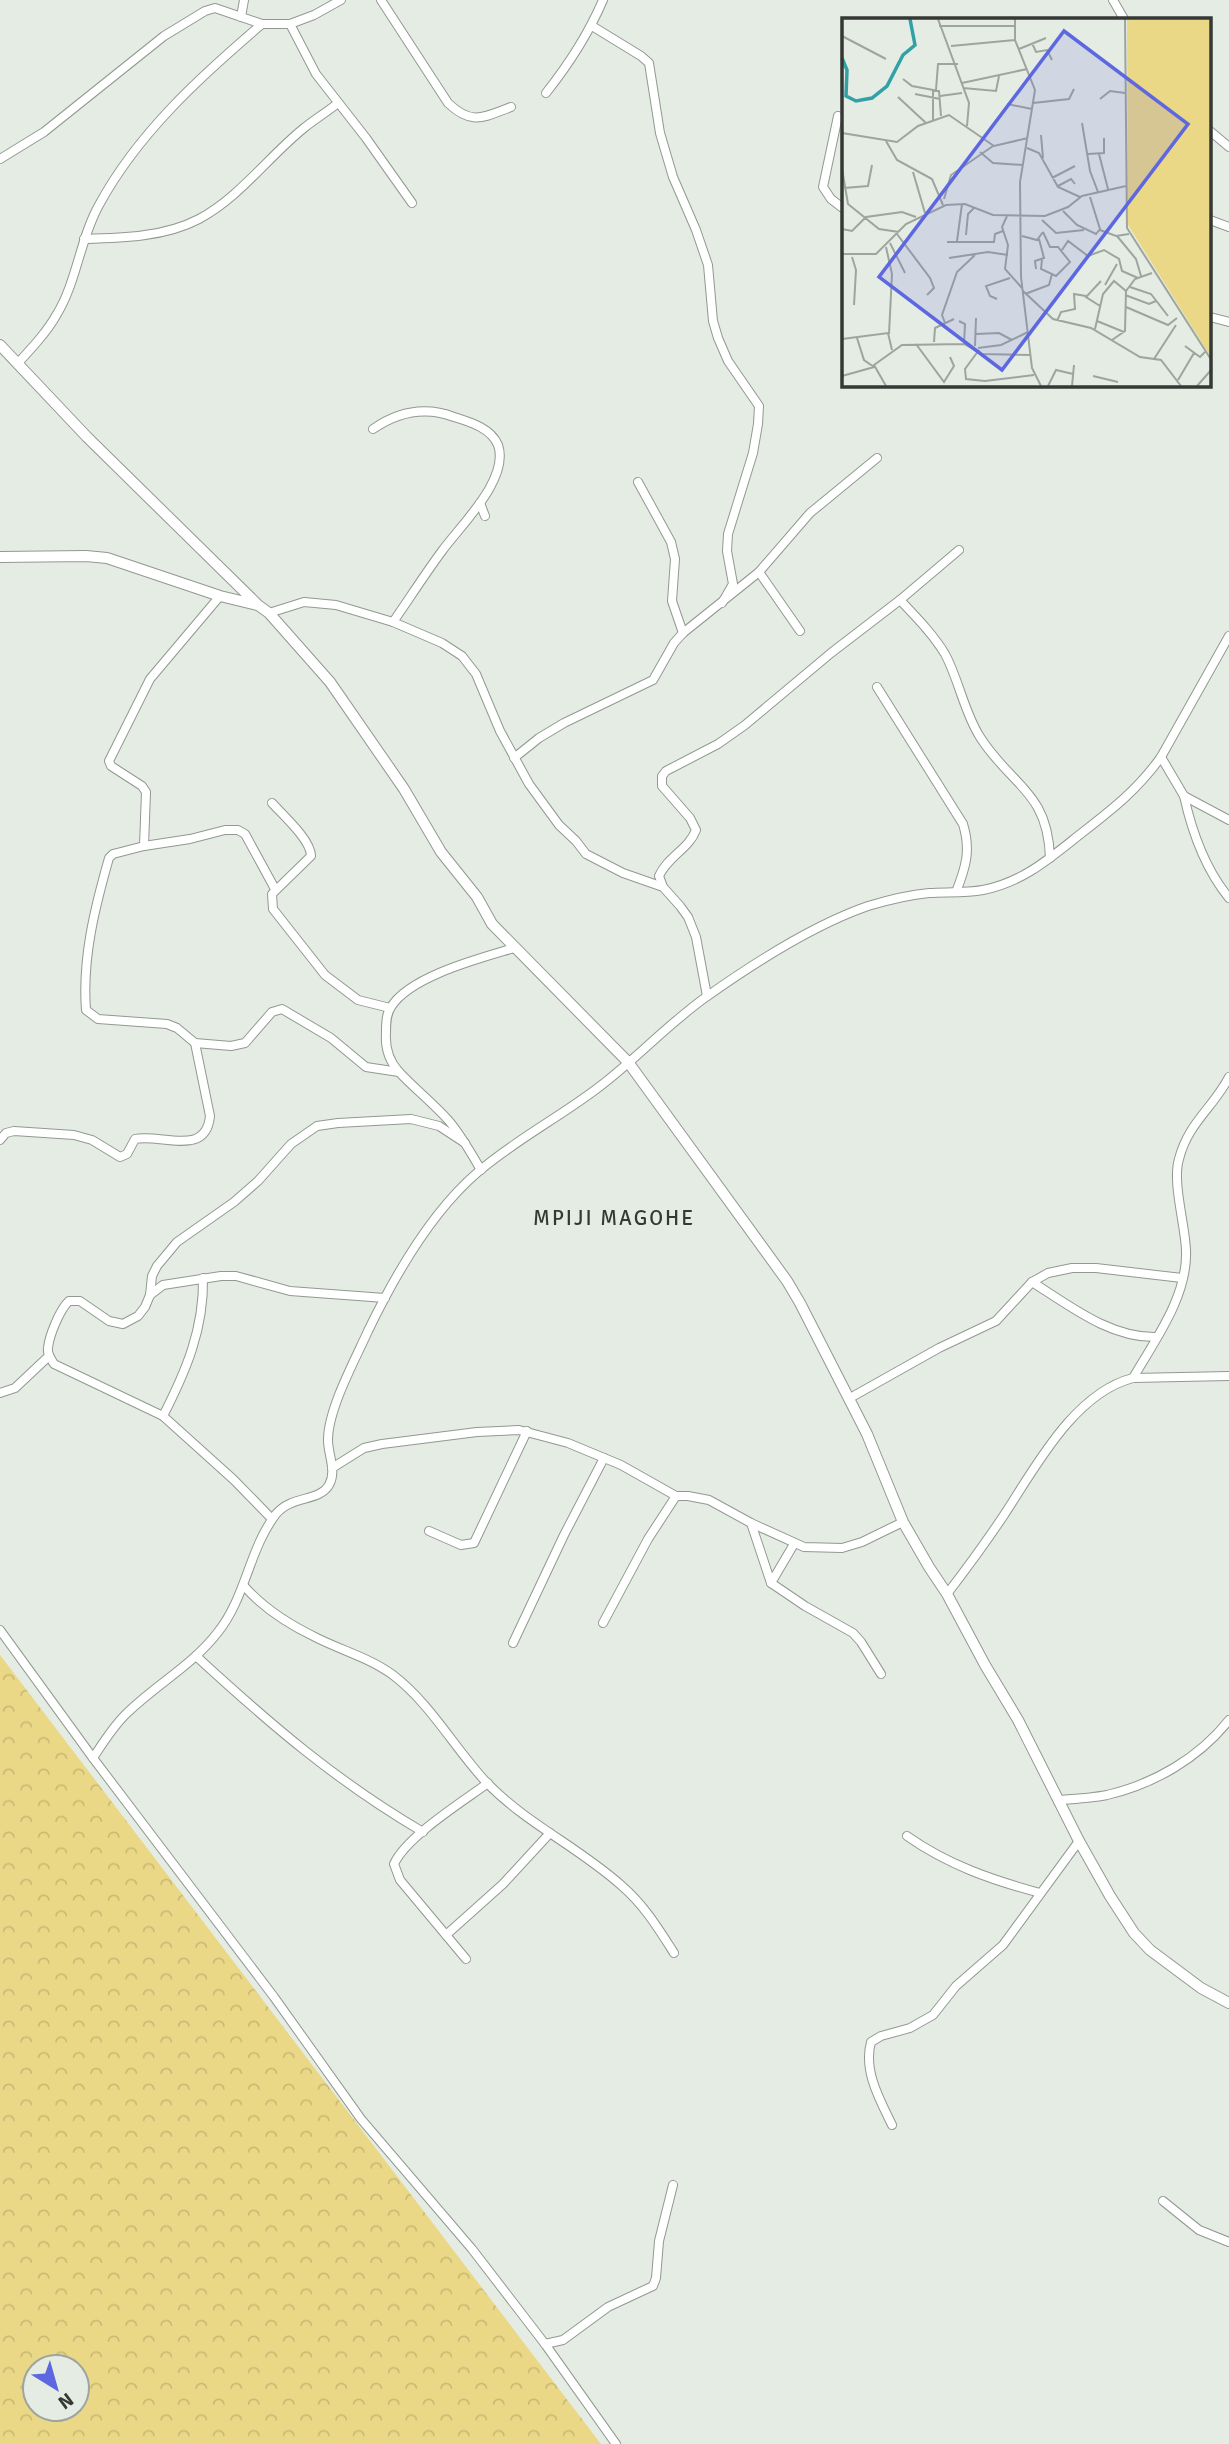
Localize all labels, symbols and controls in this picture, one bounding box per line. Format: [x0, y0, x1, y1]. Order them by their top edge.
inset map [842, 18, 1212, 387]
district label: MPIJI MAGOHE [533, 1205, 695, 1231]
north arrow [21, 2353, 91, 2423]
text: N [53, 2387, 78, 2414]

